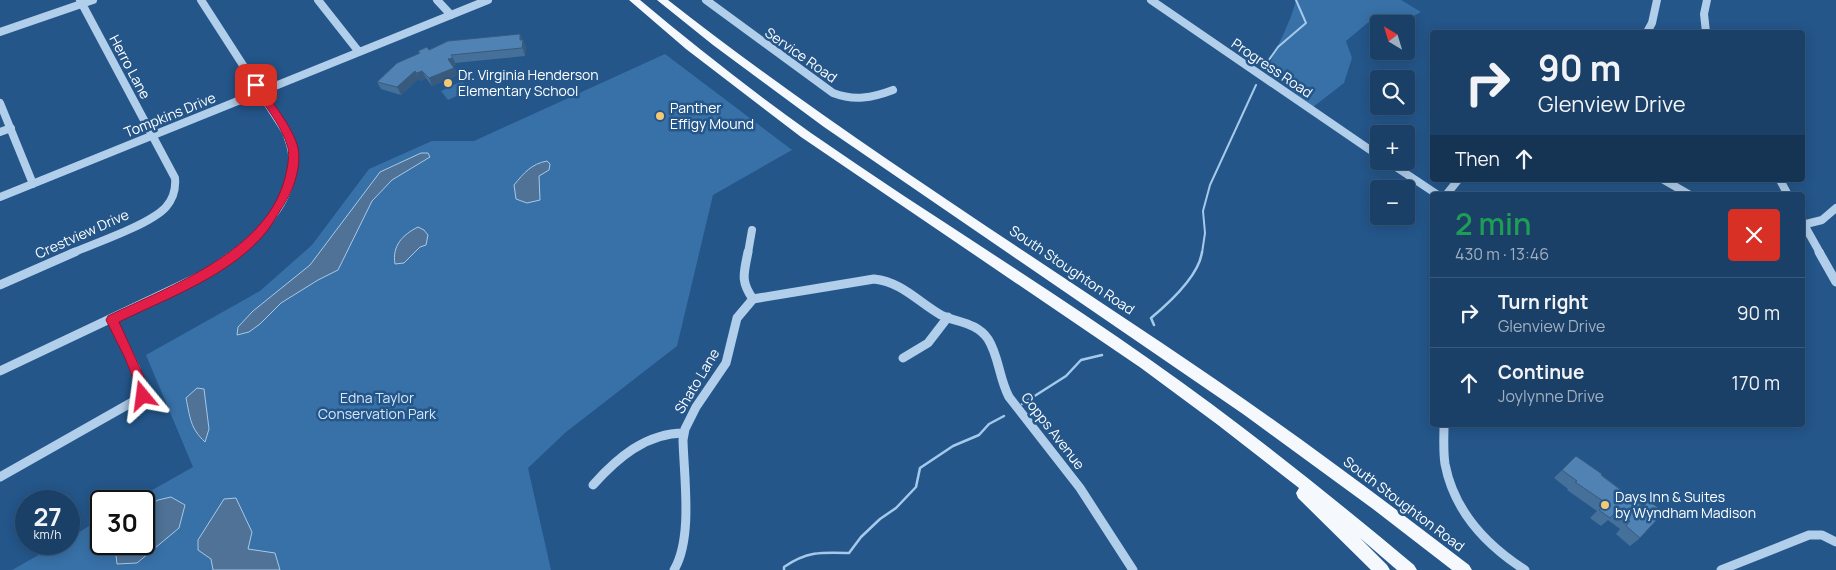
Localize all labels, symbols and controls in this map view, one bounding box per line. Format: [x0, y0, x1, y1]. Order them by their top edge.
north arrow [1370, 15, 1415, 60]
map controls [1370, 15, 1415, 225]
street label: Service Road [761, 23, 841, 86]
street label: Herro Lane [106, 31, 155, 102]
street label: Progress Road [1228, 34, 1316, 102]
text: 90 m [1538, 44, 1621, 92]
icon: right [1455, 50, 1520, 115]
pin [235, 64, 277, 106]
place label: Dr. Virginia Henderson Elementary School [458, 65, 599, 100]
button: search [1370, 70, 1415, 115]
icon: arrive [242, 71, 270, 99]
marker: Dr. Virginia Henderson Elementary School [442, 77, 454, 89]
street label: Tompkins Drive [121, 88, 218, 142]
text: Glenview Drive [1538, 89, 1686, 119]
place label: Panther Effigy Mound [670, 98, 754, 133]
marker: Panther Effigy Mound [654, 110, 666, 122]
button: + [1370, 125, 1415, 170]
icon: ahead [1510, 145, 1538, 173]
text: Then [1455, 146, 1500, 172]
button: − [1370, 180, 1415, 225]
text: 2 min [1455, 203, 1531, 244]
street label: Crestview Drive [32, 204, 132, 263]
button: close [1728, 209, 1780, 261]
street label: South Stoughton Road [1006, 221, 1139, 319]
text: 430 m · 13:46 [1455, 243, 1549, 265]
text: Turn right [1498, 289, 1588, 315]
icon: right [1455, 299, 1483, 327]
text: 90 m [1737, 300, 1780, 326]
text: Glenview Drive [1498, 315, 1605, 337]
street label: Shato Lane [670, 345, 723, 417]
text: Continue [1498, 359, 1584, 385]
position arrow [116, 369, 168, 421]
icon: ahead [1455, 369, 1483, 397]
text: 170 m [1732, 370, 1780, 396]
text: Joylynne Drive [1498, 385, 1604, 407]
park label: Edna Taylor Conservation Park [318, 388, 437, 423]
street label: Copps Avenue [1017, 388, 1089, 473]
street label: South Stoughton Road [1340, 452, 1469, 555]
place label: Days Inn & Suites by Wyndham Madison [1615, 487, 1756, 522]
speed limit sign: 30 [90, 490, 155, 555]
text: 27 [33, 499, 62, 534]
marker: Days Inn & Suites by Wyndham Madison [1599, 499, 1611, 511]
text: km/h [34, 526, 61, 543]

